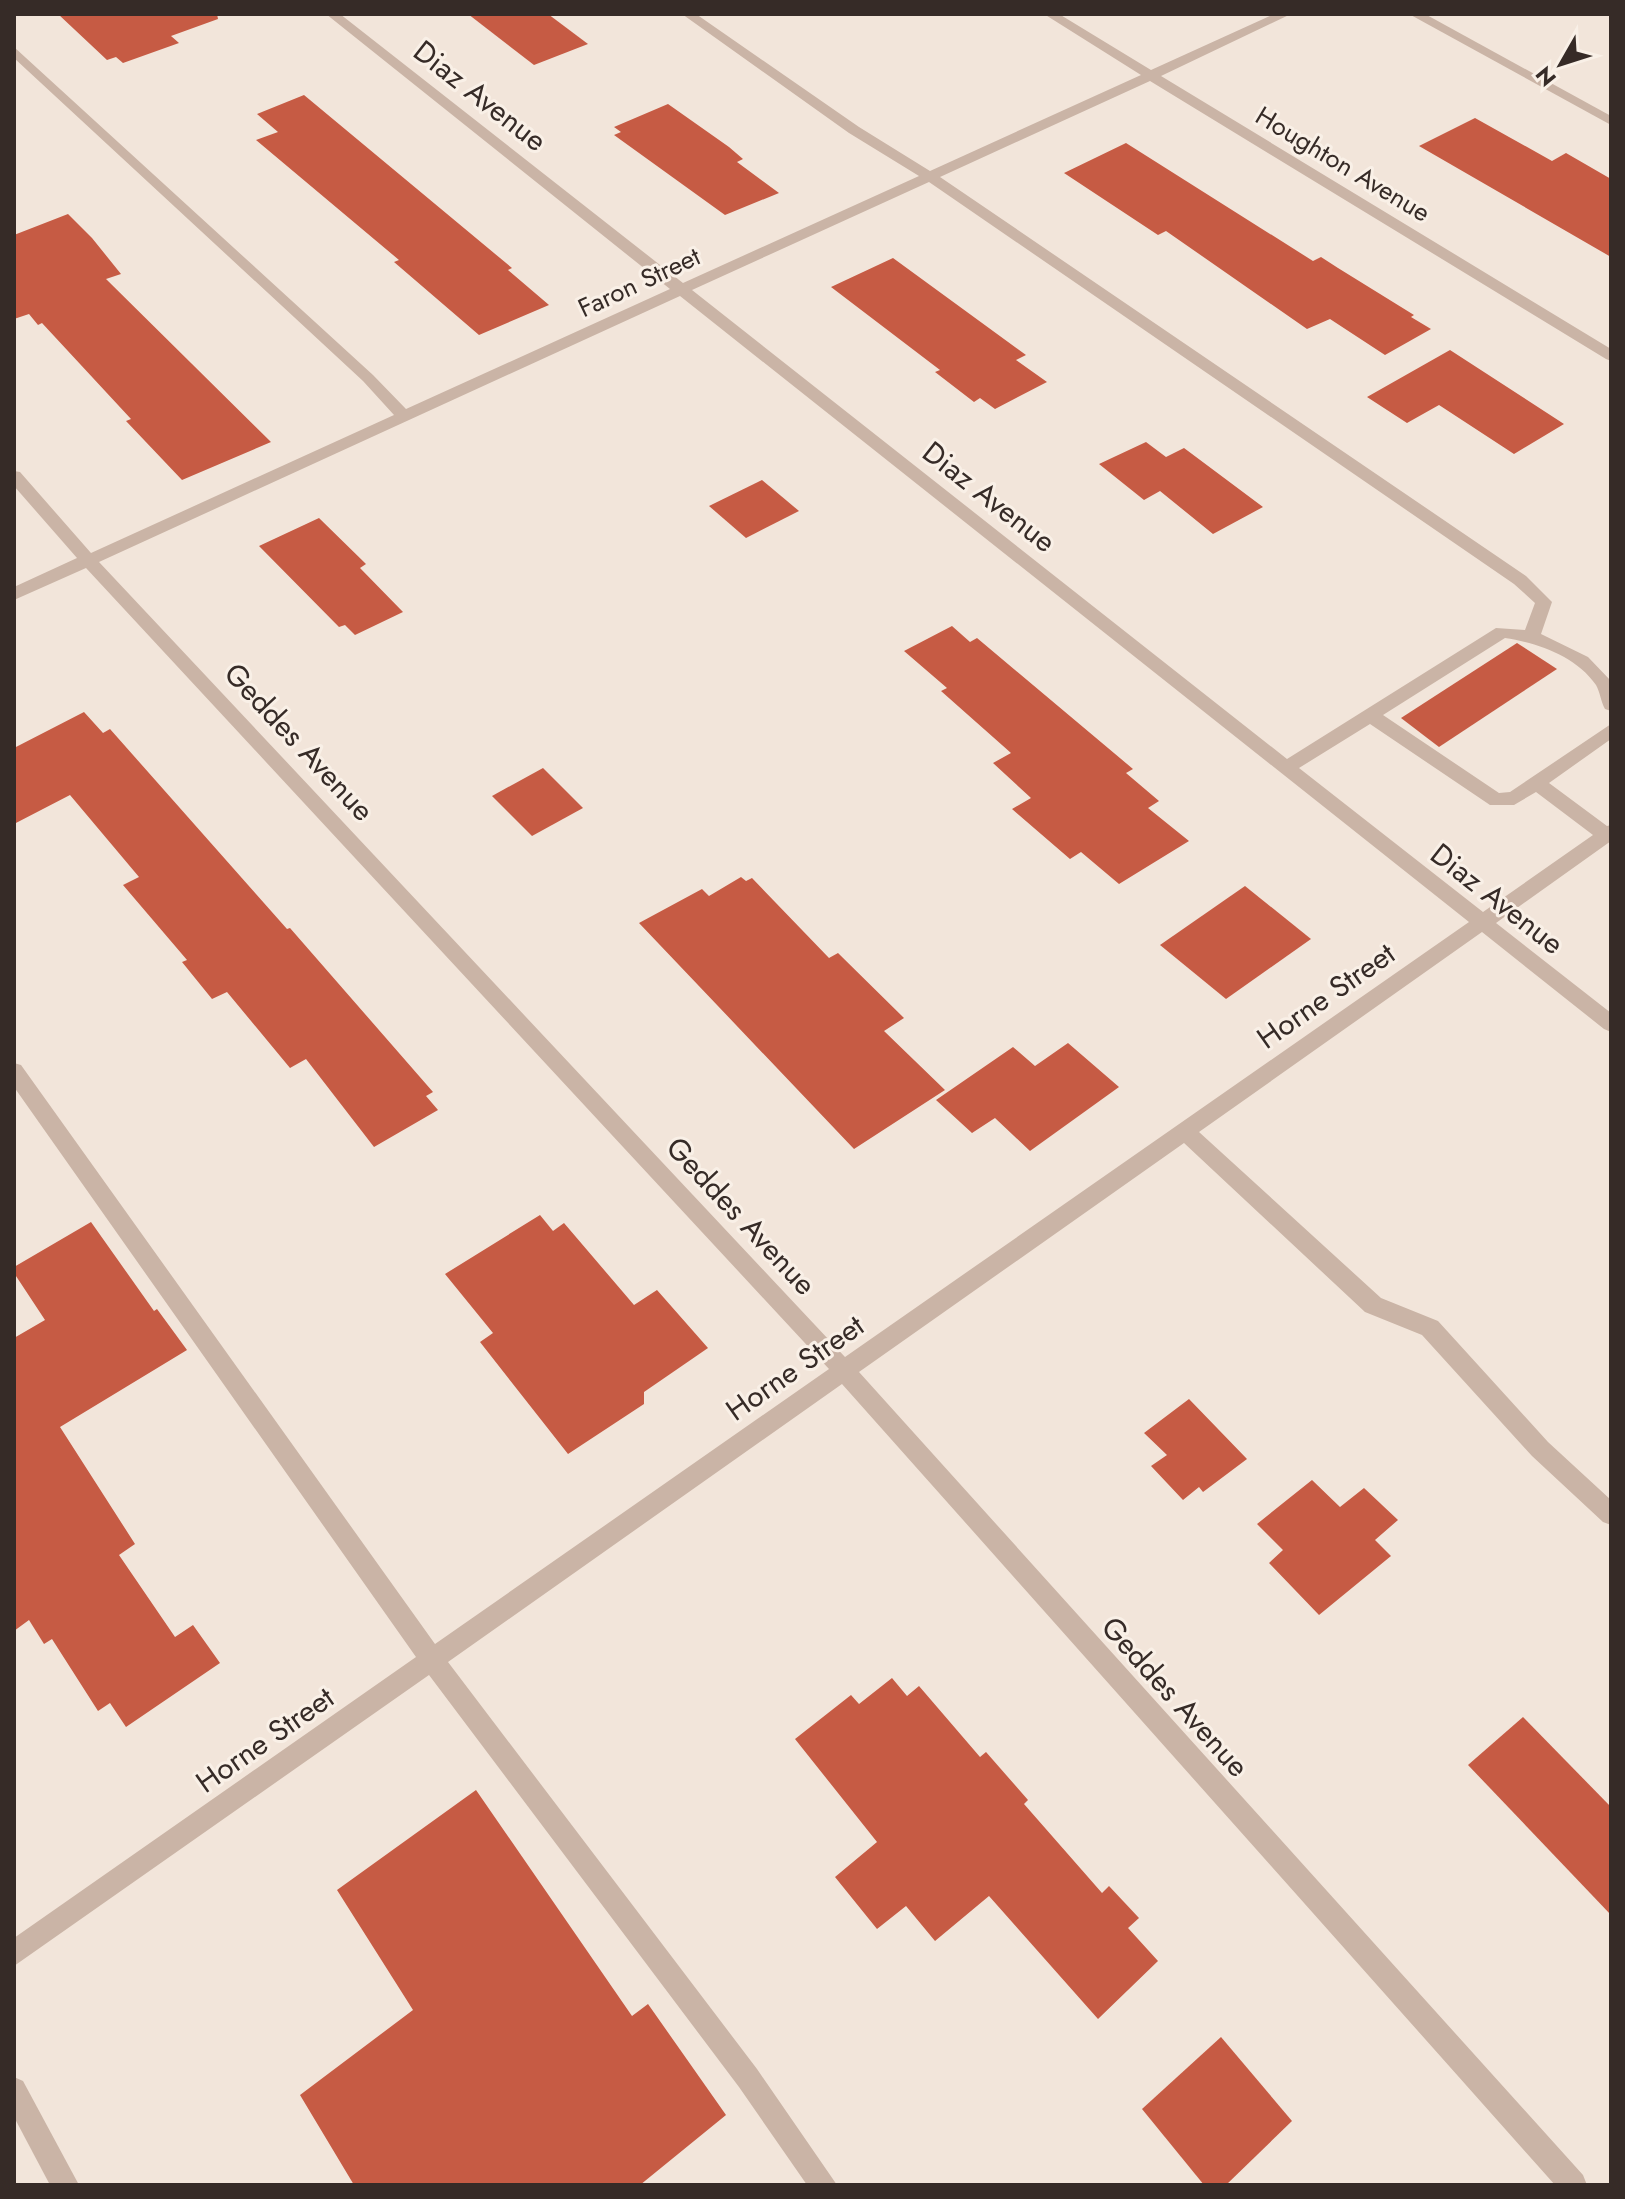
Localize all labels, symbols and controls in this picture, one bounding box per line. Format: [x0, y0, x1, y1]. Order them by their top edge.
north arrow [1521, 24, 1601, 104]
street label: Diaz Avenue [404, 30, 556, 161]
text: N [1528, 60, 1563, 93]
street label: Houghton Avenue [1248, 97, 1438, 231]
street label: Faron Street [572, 237, 707, 327]
street label: Diaz Avenue [913, 431, 1065, 562]
street label: Geddes Avenue [214, 653, 384, 831]
street label: Diaz Avenue [1421, 833, 1573, 964]
street label: Horne Street [1248, 932, 1404, 1059]
street label: Geddes Avenue [656, 1127, 826, 1305]
street label: Horne Street [717, 1304, 873, 1431]
street label: Geddes Avenue [1092, 1607, 1259, 1786]
street label: Horne Street [187, 1676, 343, 1803]

